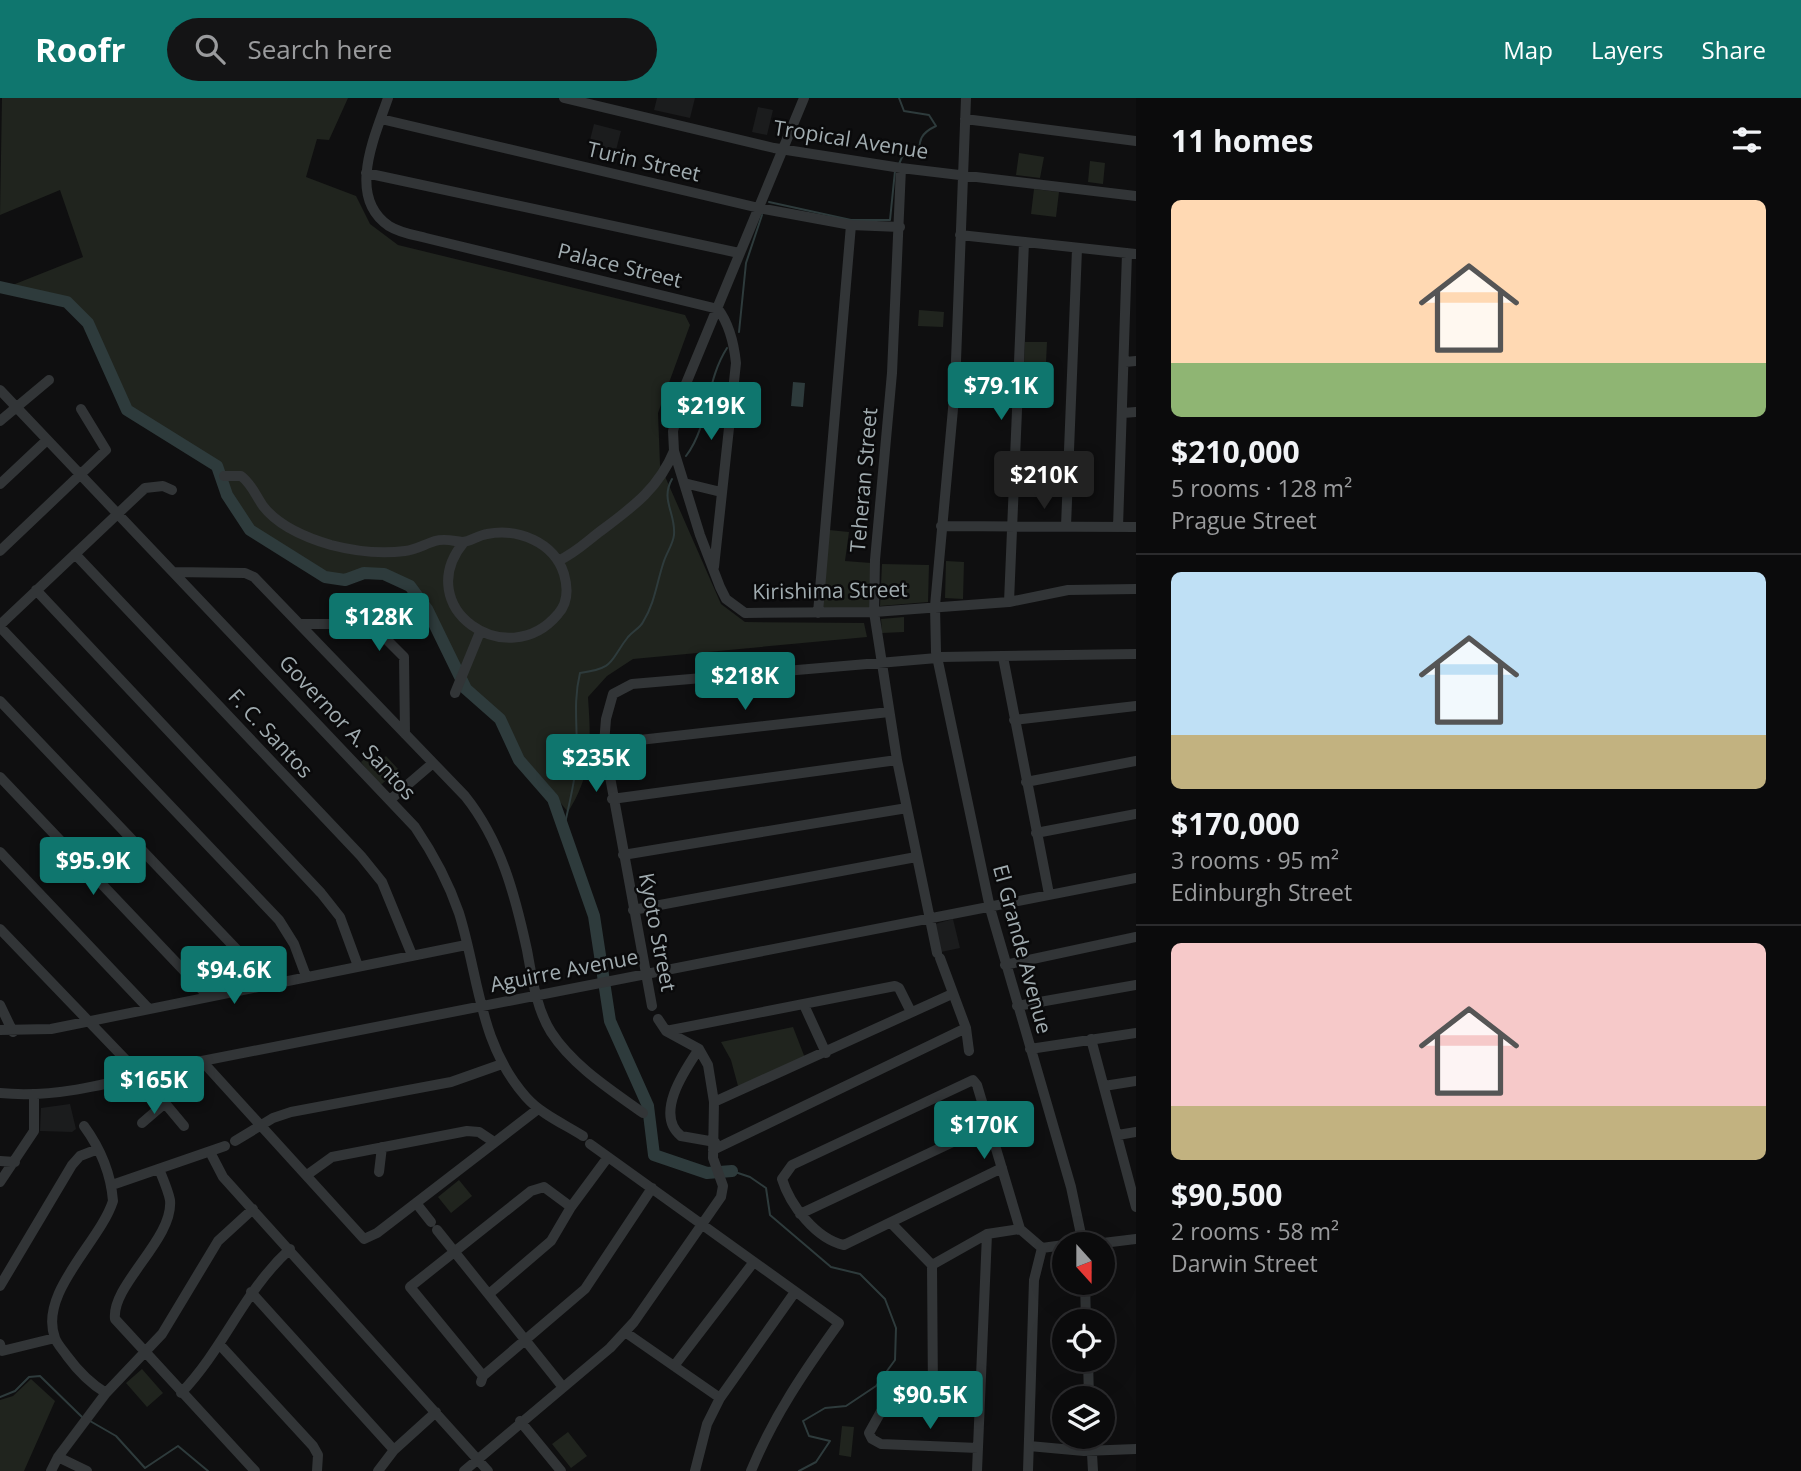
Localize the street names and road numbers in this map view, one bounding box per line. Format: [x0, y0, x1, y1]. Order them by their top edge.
street label: Tropical Avenue [772, 113, 930, 165]
street label: Turin Street [585, 134, 703, 188]
street label: Palace Street [555, 236, 685, 294]
street label: Teheran Street [843, 406, 883, 554]
street label: Kirishima Street [752, 575, 908, 605]
street label: Governor A. Santos [273, 648, 423, 806]
street label: F. C. Santos [222, 682, 320, 784]
street label: El Grande Avenue [987, 861, 1059, 1037]
street label: Kyoto Street [633, 870, 683, 994]
street label: Aguirre Avenue [488, 942, 640, 998]

